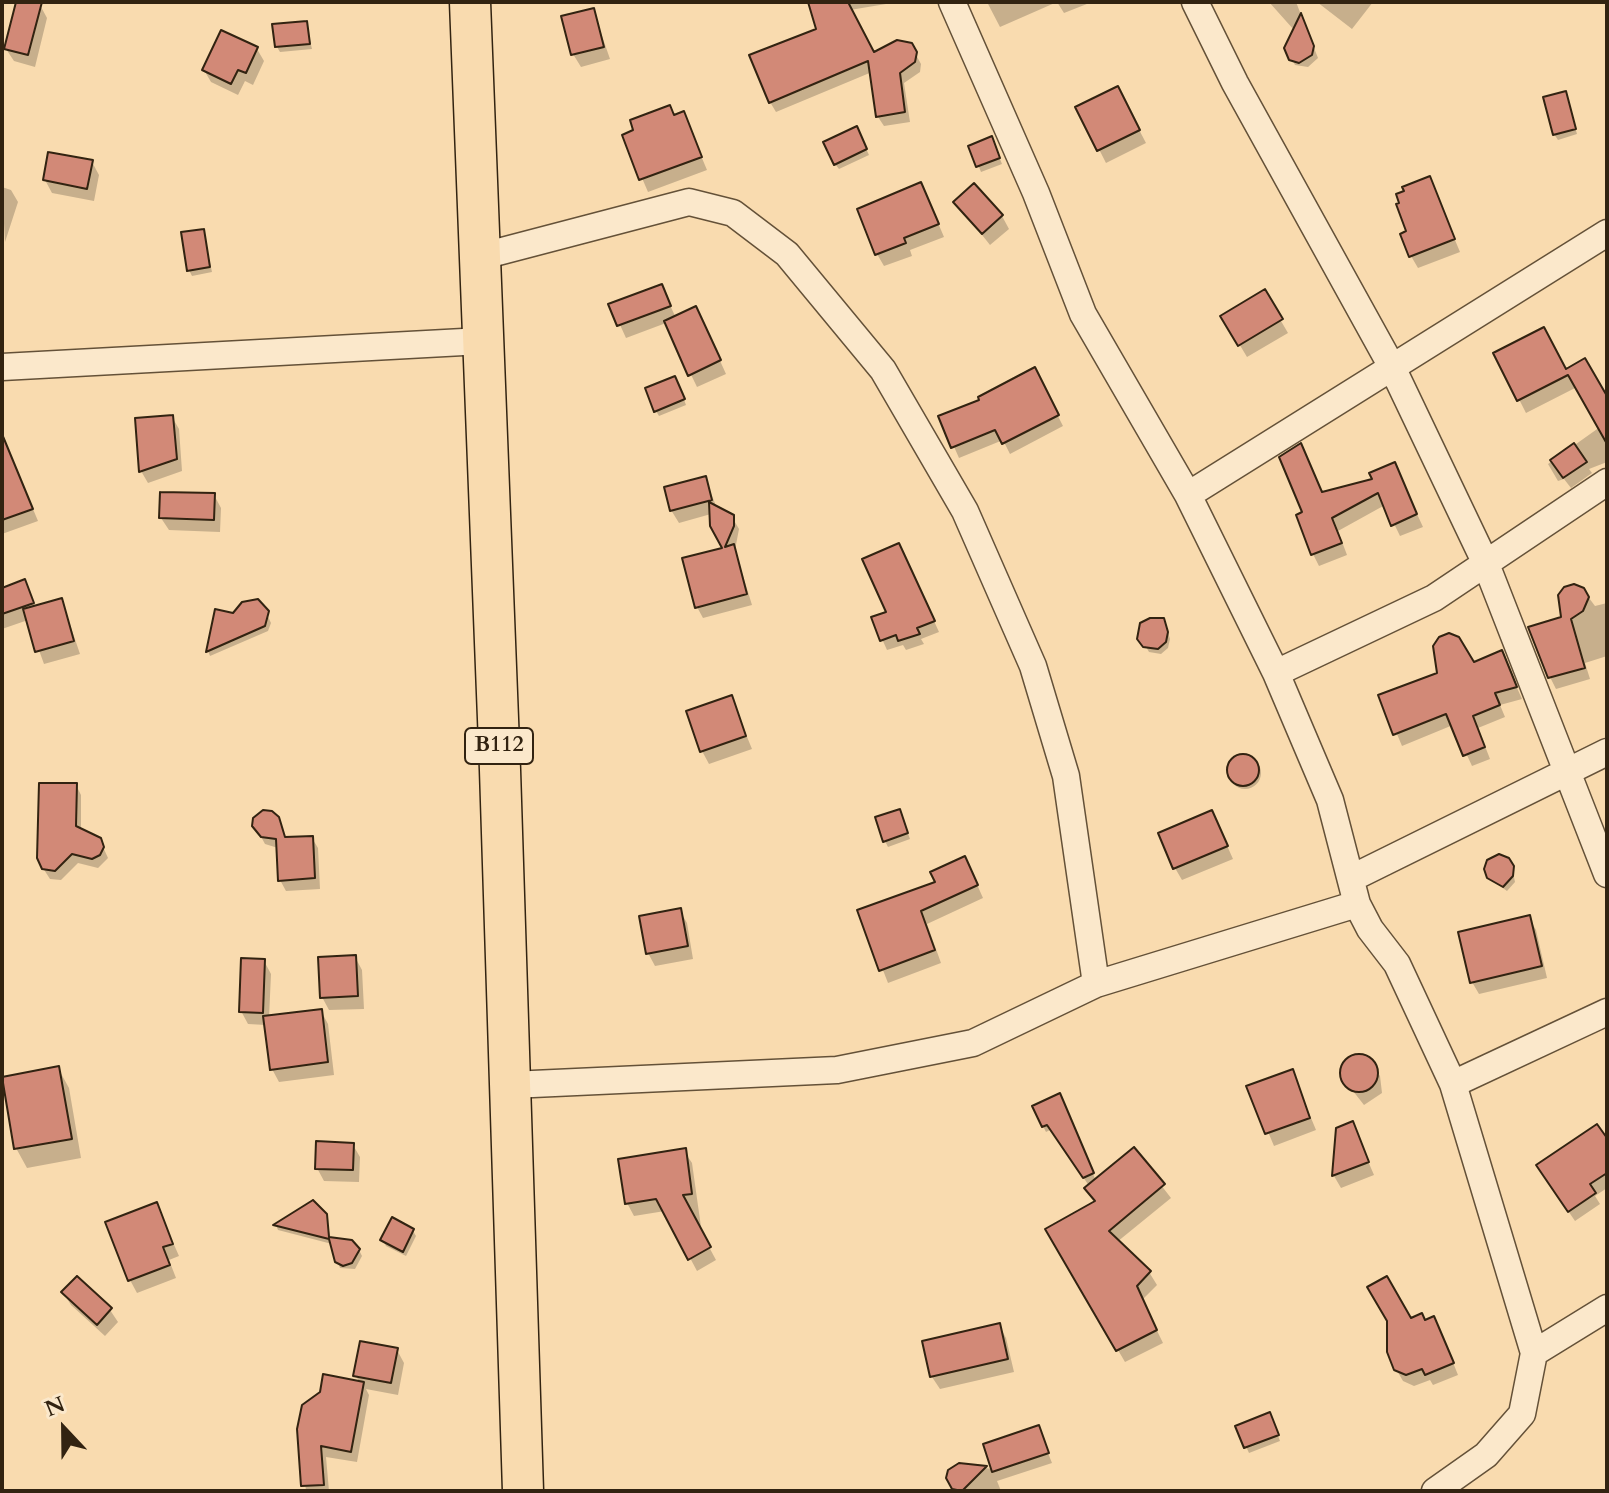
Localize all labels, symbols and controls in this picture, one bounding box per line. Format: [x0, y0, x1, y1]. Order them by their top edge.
road number: B112 [465, 728, 533, 764]
north arrow [24, 1389, 104, 1469]
text: N [41, 1389, 69, 1424]

